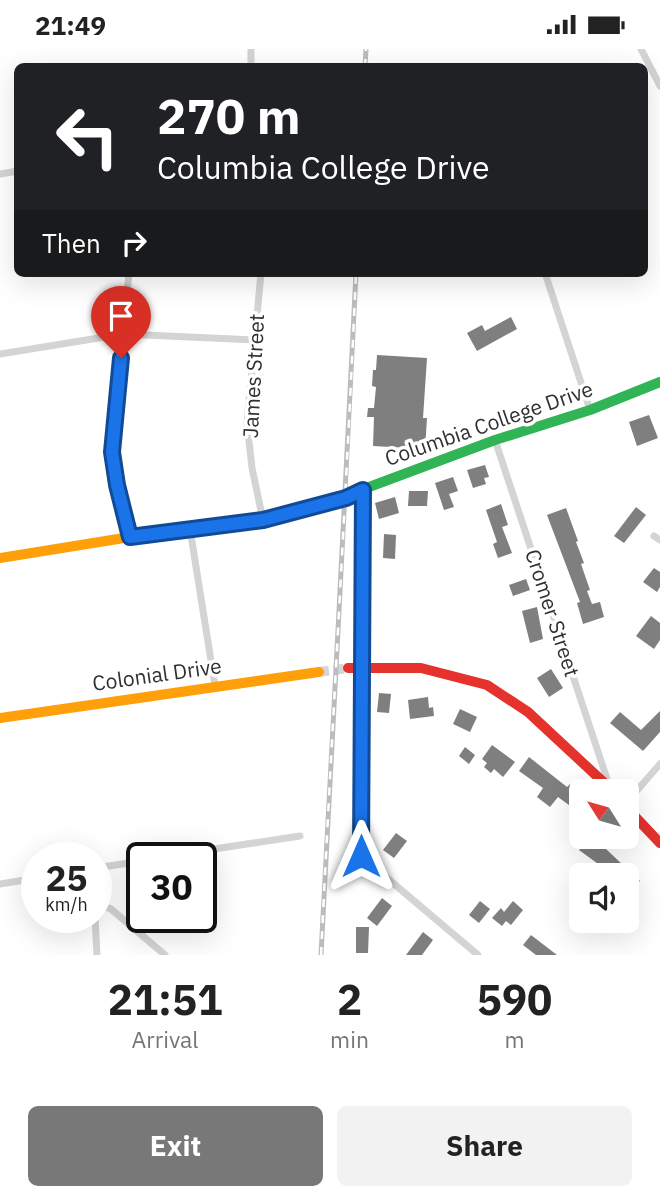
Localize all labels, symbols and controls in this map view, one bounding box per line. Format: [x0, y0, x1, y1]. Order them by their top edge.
text: 21:49 [35, 8, 106, 42]
text: 270 m [157, 84, 301, 147]
icon: left [42, 91, 133, 182]
text: Columbia College Drive [157, 146, 490, 188]
icon: right [115, 224, 153, 262]
text: Then [42, 226, 101, 260]
pin [91, 286, 151, 358]
icon: arrive [102, 297, 140, 335]
street label: James Street [236, 313, 270, 439]
street label: Columbia College Drive [381, 374, 596, 472]
street label: Cromer Street [519, 545, 587, 680]
street label: Colonial Drive [91, 651, 223, 697]
north arrow [569, 779, 639, 849]
map controls [569, 779, 639, 933]
position arrow [324, 819, 398, 893]
speed limit sign: 30 [126, 842, 217, 933]
text: 25 [45, 855, 88, 901]
button: sound [569, 863, 639, 933]
text: km/h [45, 893, 88, 916]
text: 21:51 [108, 972, 222, 1027]
text: 2 [337, 972, 362, 1027]
text: 590 [477, 972, 552, 1027]
text: Arrival [132, 1024, 199, 1054]
text: min [330, 1024, 369, 1054]
text: m [504, 1024, 525, 1054]
button: Exit [28, 1106, 323, 1186]
button: Share [337, 1106, 632, 1186]

